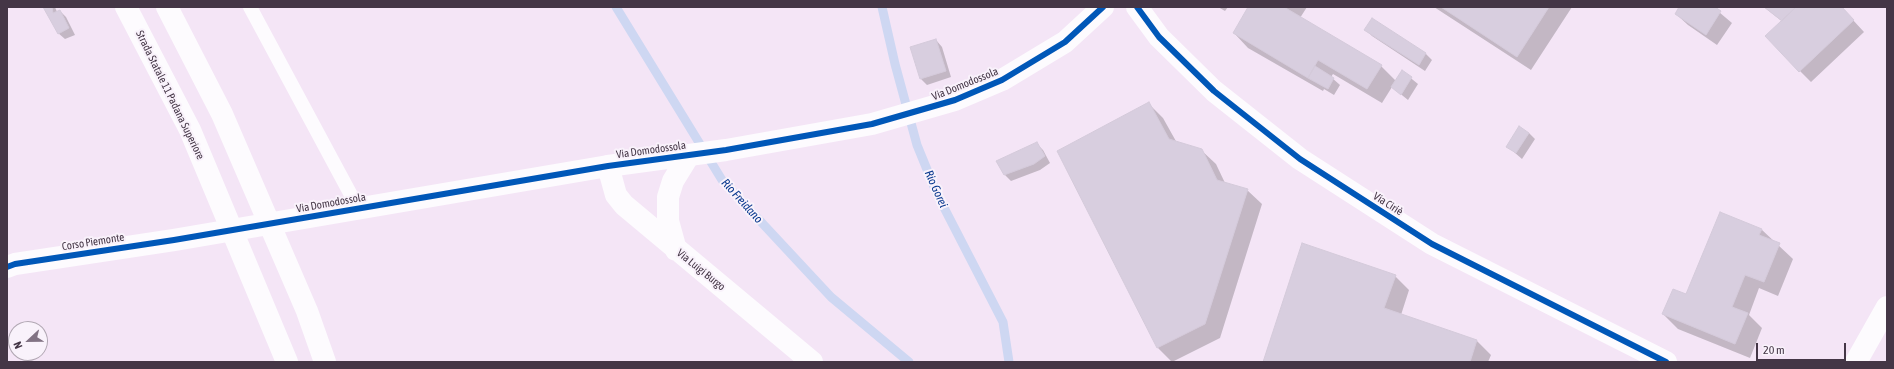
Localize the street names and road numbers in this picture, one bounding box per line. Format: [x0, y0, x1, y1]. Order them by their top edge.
street label: Strada Statale 11 Padana Superiore [133, 28, 207, 162]
street label: Via Domodossola [930, 65, 1000, 103]
street label: Via Domodossola [615, 139, 687, 161]
street label: Via Domodossola [295, 190, 367, 216]
street label: Via Ciriè [1371, 190, 1405, 218]
street label: Corso Piemonte [61, 231, 125, 253]
street label: Via Luigi Burgo [674, 246, 728, 294]

